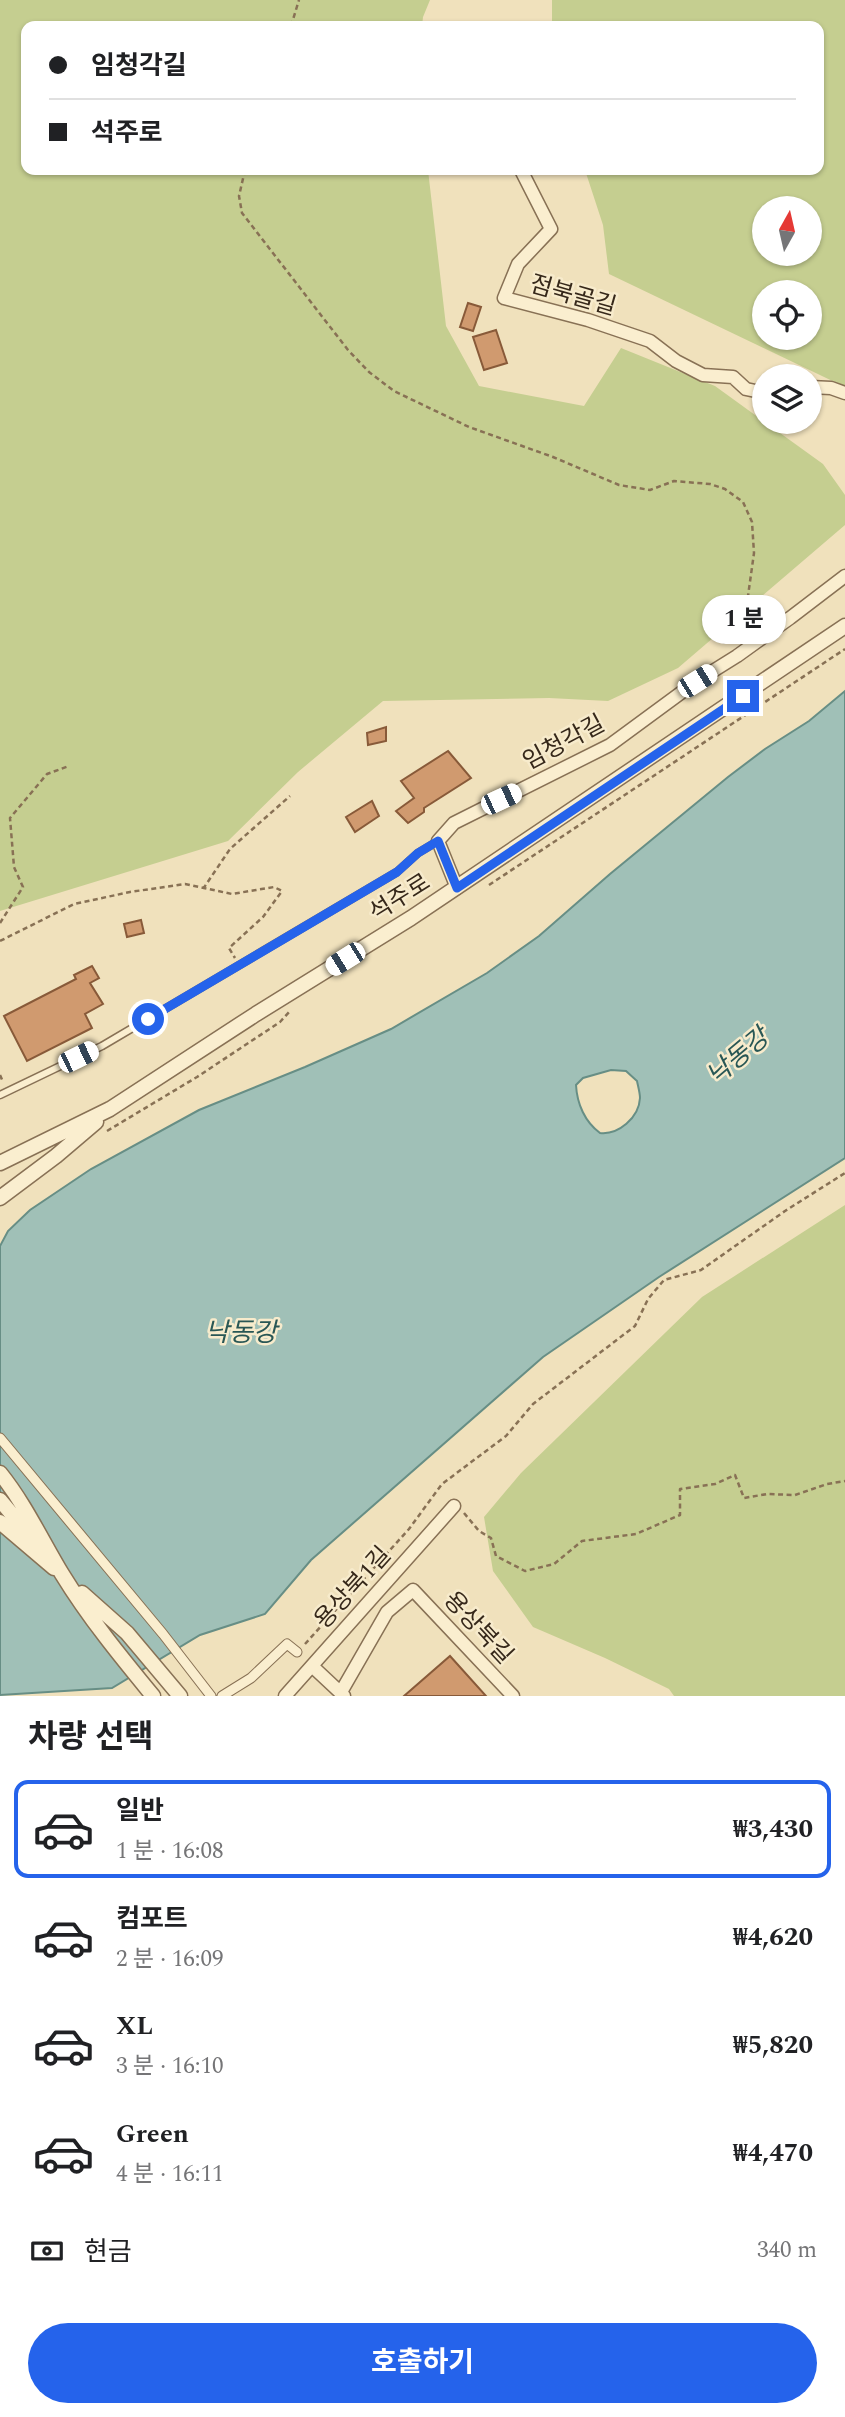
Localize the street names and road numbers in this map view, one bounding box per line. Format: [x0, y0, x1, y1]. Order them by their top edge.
street label: 점북골길 [526, 267, 620, 325]
street label: 임청각길 [517, 706, 611, 780]
street label: 석주로 [362, 865, 438, 931]
street label: 용상북1길 [306, 1539, 400, 1637]
street label: 용상북길 [435, 1583, 521, 1673]

